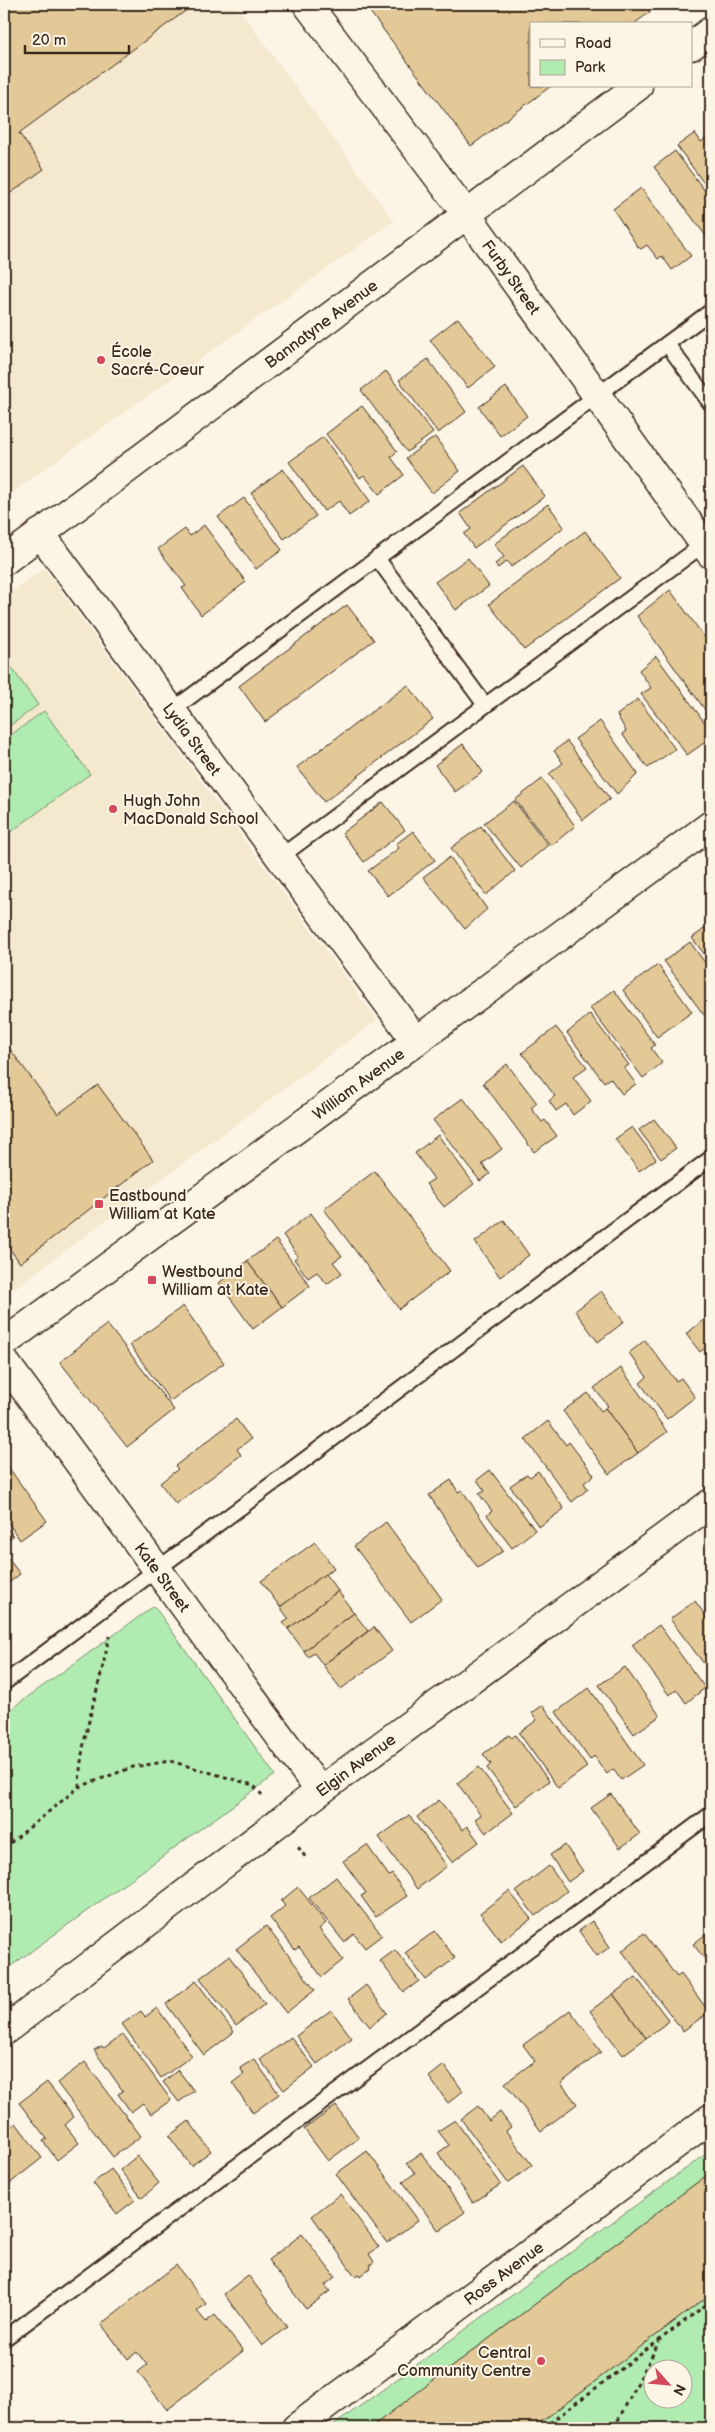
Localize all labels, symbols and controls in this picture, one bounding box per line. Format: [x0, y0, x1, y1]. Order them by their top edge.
scale bar [25, 22, 129, 54]
legend [530, 22, 692, 88]
text: 20 m [32, 31, 66, 50]
text: Road [575, 34, 611, 53]
text: Park [575, 58, 606, 77]
street label: Furby Street [477, 237, 543, 319]
street label: Bannatyne Avenue [262, 276, 382, 373]
place label: École Sacré-Coeur [111, 341, 204, 380]
marker: École Sacré-Coeur [95, 354, 107, 366]
street label: Lydia Street [158, 700, 224, 780]
place label: Hugh John MacDonald School [123, 792, 258, 829]
marker: Hugh John MacDonald School [107, 803, 119, 815]
street label: William Avenue [309, 1045, 409, 1125]
place label: Eastbound William at Kate [109, 1187, 216, 1224]
marker: Eastbound William at Kate [93, 1198, 105, 1210]
place label: Westbound William at Kate [162, 1263, 269, 1300]
marker: Westbound William at Kate [146, 1274, 158, 1286]
street label: Kate Street [130, 1540, 193, 1616]
street label: Elgin Avenue [313, 1730, 400, 1802]
street label: Ross Avenue [461, 2238, 548, 2310]
place label: Central Community Centre [397, 2344, 532, 2381]
marker: Central Community Centre [535, 2355, 547, 2367]
north arrow [642, 2360, 692, 2410]
text: N [669, 2381, 689, 2398]

